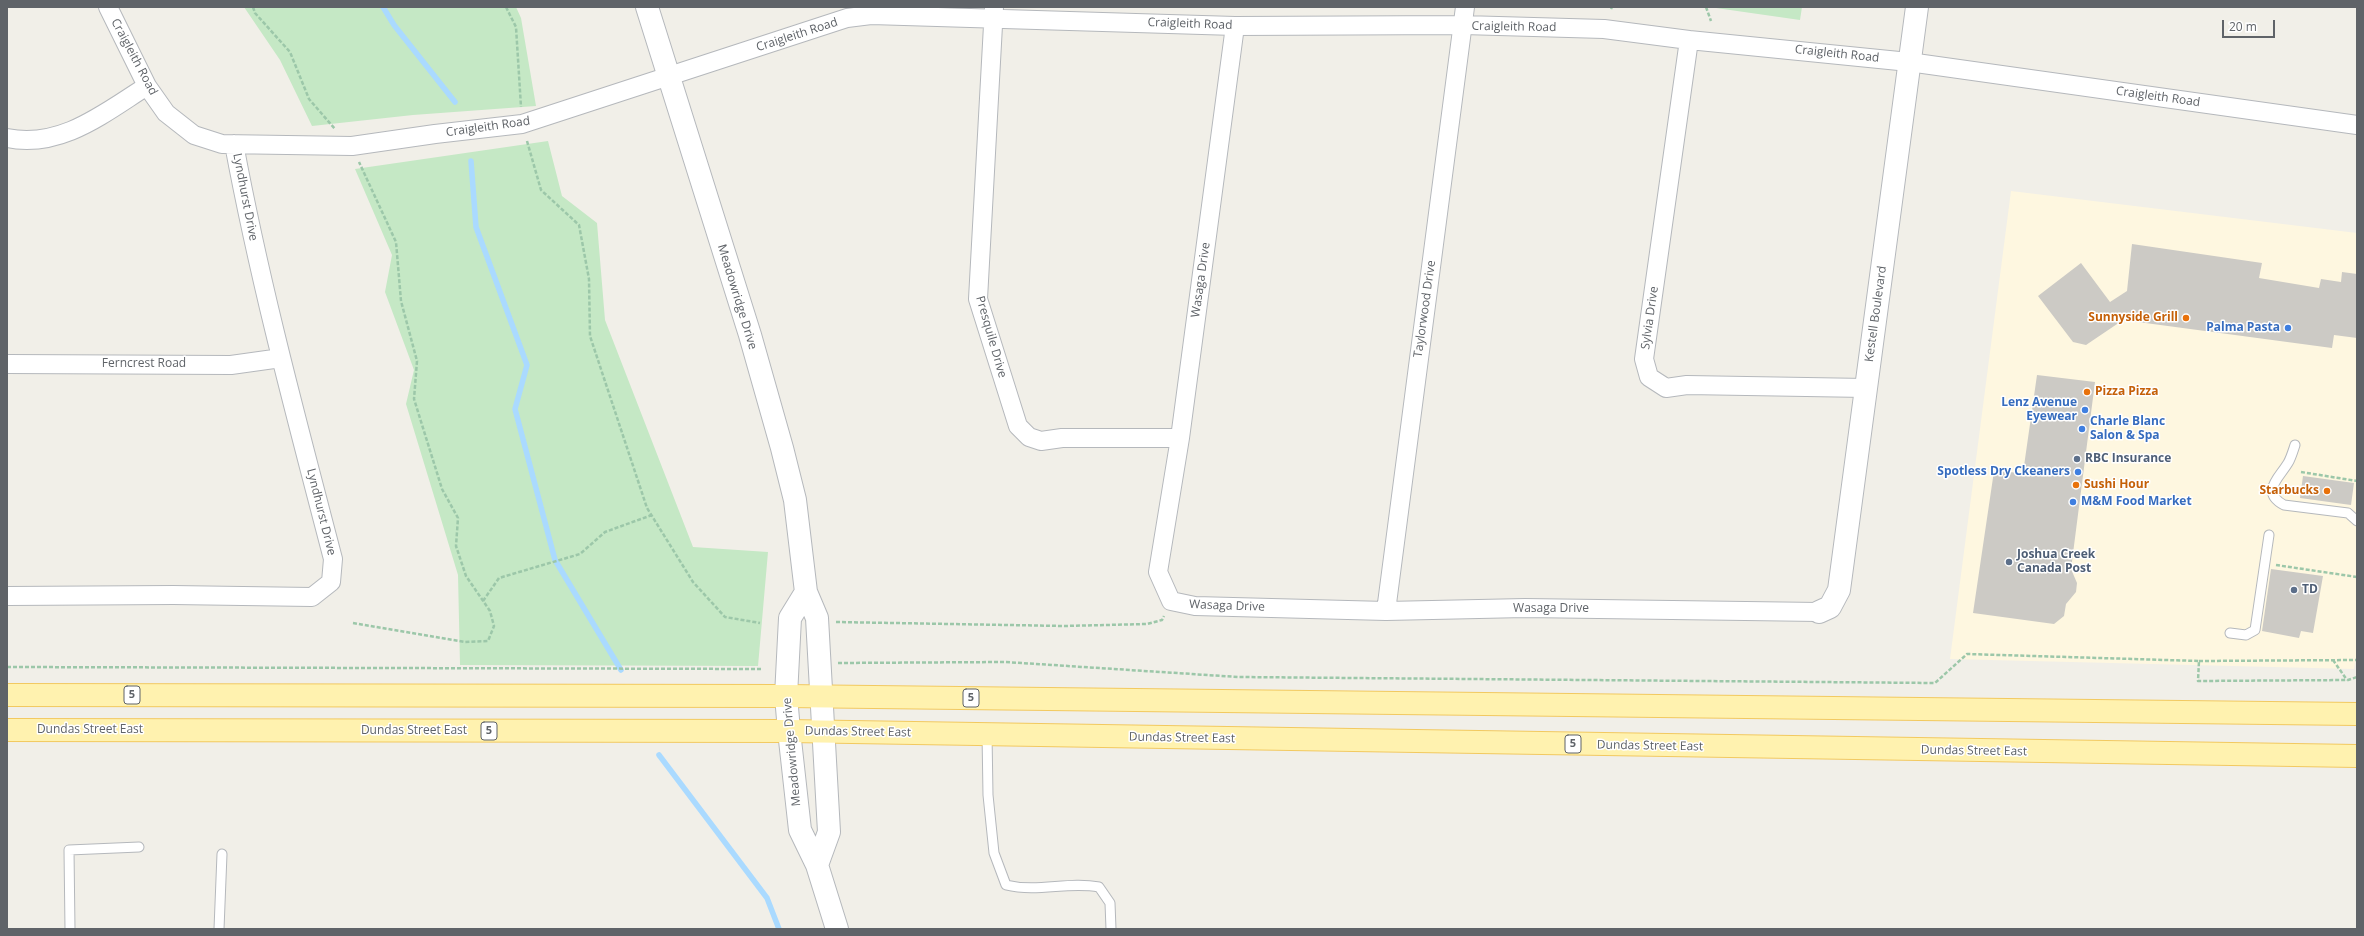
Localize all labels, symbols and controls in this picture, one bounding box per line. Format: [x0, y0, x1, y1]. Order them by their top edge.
scale bar [2224, 12, 2277, 38]
street label: Craigleith Road [754, 15, 840, 55]
street label: Craigleith Road [1147, 15, 1233, 33]
street label: Craigleith Road [108, 16, 160, 98]
text: 20 m [2229, 18, 2257, 35]
street label: Craigleith Road [1471, 19, 1557, 35]
street label: Craigleith Road [1794, 42, 1880, 66]
street label: Craigleith Road [2115, 84, 2201, 110]
street label: Craigleith Road [445, 114, 531, 140]
street label: Lyndhurst Drive [229, 152, 261, 242]
street label: Wasaga Drive [1189, 241, 1213, 319]
street label: Meadowridge Drive [714, 243, 760, 351]
street label: Taylorwood Drive [1411, 259, 1439, 359]
street label: Kestell Boulevard [1862, 265, 1890, 363]
street label: Sylvia Drive [1638, 285, 1662, 351]
street label: Presquile Drive [972, 294, 1010, 380]
place label: Sunnyside Grill [2088, 311, 2178, 325]
marker: Sunnyside Grill [2181, 313, 2191, 323]
place label: Palma Pasta [2206, 321, 2280, 335]
marker: Palma Pasta [2283, 323, 2293, 333]
street label: Ferncrest Road [102, 357, 186, 371]
place label: Pizza Pizza [2095, 385, 2158, 399]
marker: Pizza Pizza [2082, 387, 2092, 397]
place label: Lenz Avenue Eyewear [2001, 396, 2077, 424]
marker: Lenz Avenue Eyewear [2080, 405, 2090, 415]
place label: Charle Blanc Salon & Spa [2090, 415, 2165, 443]
marker: Charle Blanc Salon & Spa [2077, 424, 2087, 434]
place label: RBC Insurance [2085, 452, 2171, 466]
marker: RBC Insurance [2072, 454, 2082, 464]
place label: Spotless Dry Ckeaners [1937, 465, 2070, 479]
street label: Lyndhurst Drive [303, 467, 339, 557]
marker: Spotless Dry Ckeaners [2073, 467, 2083, 477]
place label: Sushi Hour [2084, 478, 2149, 492]
marker: Sushi Hour [2071, 480, 2081, 490]
place label: Starbucks [2259, 484, 2319, 498]
marker: Starbucks [2322, 486, 2332, 496]
place label: M&M Food Market [2081, 495, 2192, 509]
marker: M&M Food Market [2068, 497, 2078, 507]
place label: Joshua Creek Canada Post [2017, 548, 2095, 576]
marker: Joshua Creek Canada Post [2004, 557, 2014, 567]
place label: TD [2302, 583, 2318, 597]
marker: TD [2289, 585, 2299, 595]
street label: Wasaga Drive [1189, 597, 1265, 615]
street label: Wasaga Drive [1513, 602, 1589, 616]
road number: 5 [124, 686, 140, 704]
road number: 5 [963, 689, 979, 707]
street label: Meadowridge Drive [780, 697, 804, 807]
road number: 5 [481, 722, 497, 740]
street label: Dundas Street East [37, 723, 143, 737]
street label: Dundas Street East [361, 724, 467, 738]
street label: Dundas Street East [805, 724, 911, 740]
street label: Dundas Street East [1129, 730, 1235, 746]
road number: 5 [1565, 735, 1581, 753]
street label: Dundas Street East [1597, 738, 1703, 754]
street label: Dundas Street East [1921, 743, 2027, 759]

